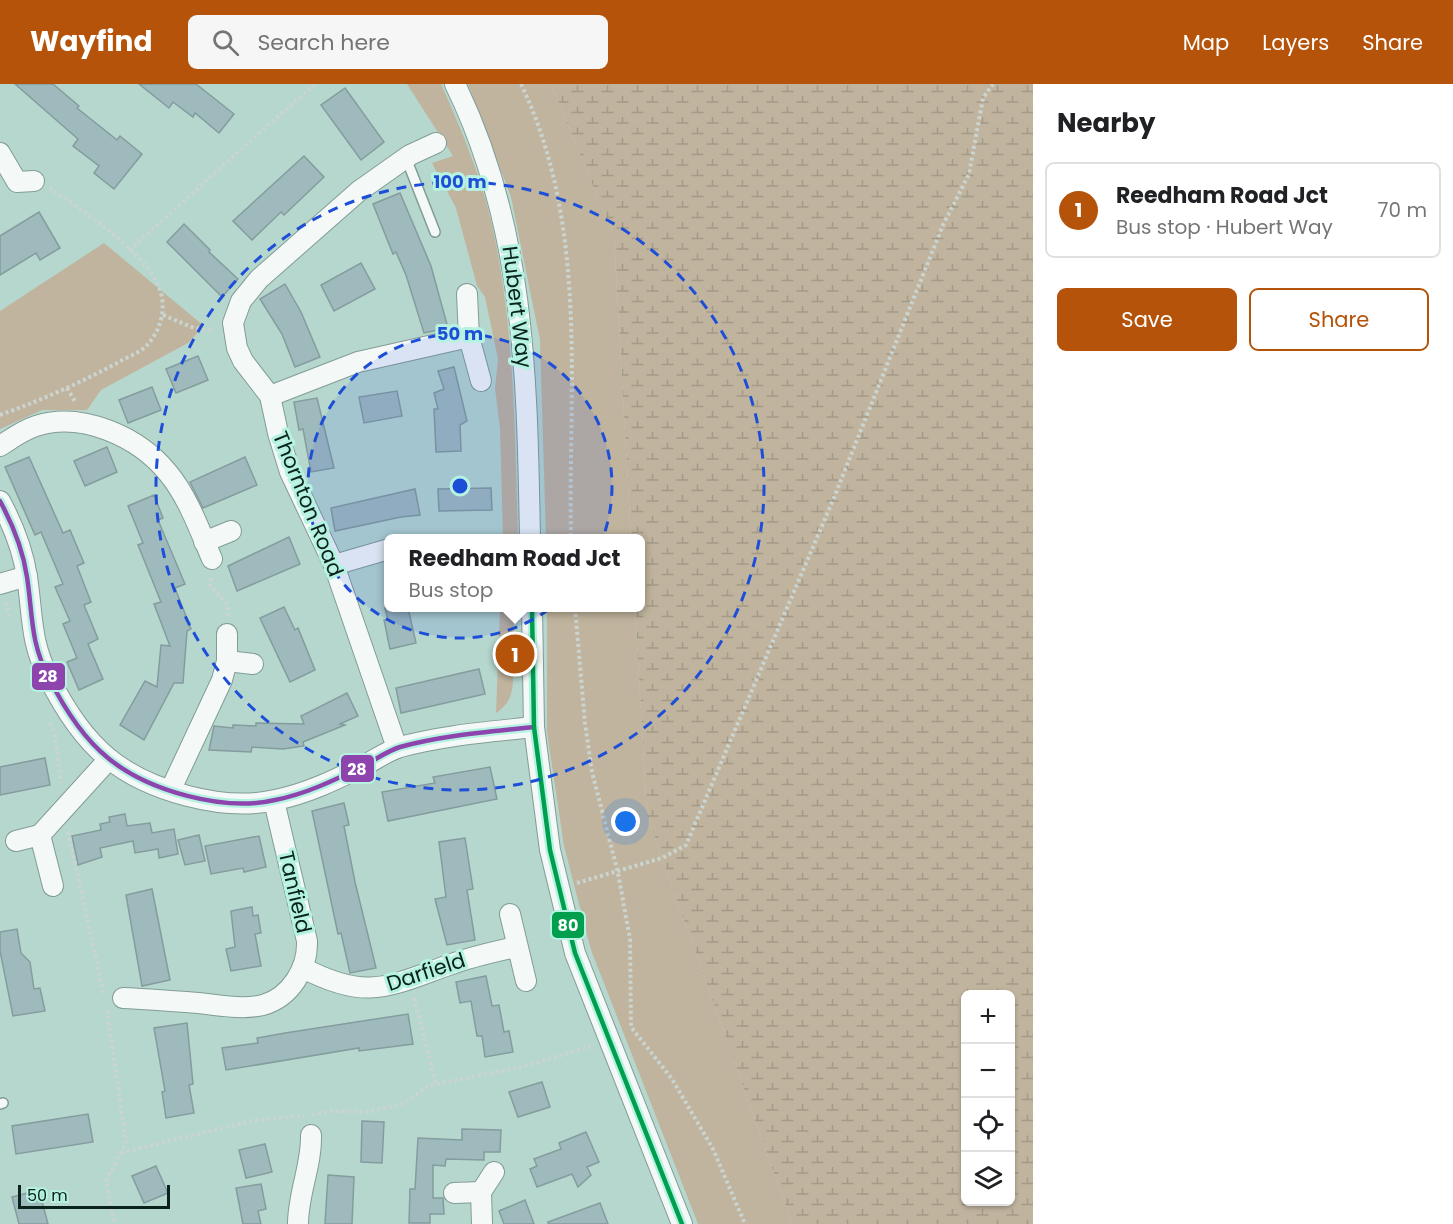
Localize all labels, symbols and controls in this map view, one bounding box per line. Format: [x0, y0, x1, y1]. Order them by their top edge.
search box [188, 15, 608, 69]
text: Wayfind [30, 22, 152, 61]
icon: search [209, 26, 242, 59]
text: Search here [257, 27, 390, 58]
text: Map [1183, 28, 1229, 57]
text: Layers [1262, 28, 1329, 57]
text: Share [1362, 28, 1423, 57]
text: Nearby [1057, 105, 1155, 141]
text: 100 m [433, 169, 487, 194]
text: Reedham Road Jct [1116, 180, 1328, 211]
text: 1 [1075, 196, 1082, 224]
text: 70 m [1378, 196, 1427, 224]
text: Bus stop · Hubert Way [1116, 213, 1333, 241]
street label: Hubert Way [496, 244, 539, 370]
button: Save [1057, 288, 1237, 351]
button: Share [1249, 288, 1429, 351]
text: 50 m [437, 321, 483, 346]
street label: Thornton Road [266, 427, 351, 581]
centre of rings [450, 476, 470, 496]
popup [384, 534, 645, 612]
text: Reedham Road Jct [409, 543, 620, 574]
text: Bus stop [409, 576, 493, 604]
pin: 1 [496, 632, 534, 676]
line badge: 28 [31, 662, 66, 691]
text: 28 [38, 665, 58, 688]
line badge: 28 [340, 754, 375, 783]
text: 28 [347, 758, 367, 781]
your location [611, 807, 640, 836]
street label: Tanfield [272, 848, 319, 936]
line badge: 80 [551, 911, 585, 939]
text: 80 [558, 914, 578, 937]
street label: Darfield [383, 945, 469, 998]
map controls [961, 990, 1015, 1206]
button: + [961, 990, 1015, 1044]
button: − [961, 1044, 1015, 1098]
button: locate [961, 1098, 1015, 1152]
button: layers [961, 1152, 1015, 1206]
scale bar [18, 1182, 170, 1210]
text: 50 m [27, 1184, 68, 1207]

